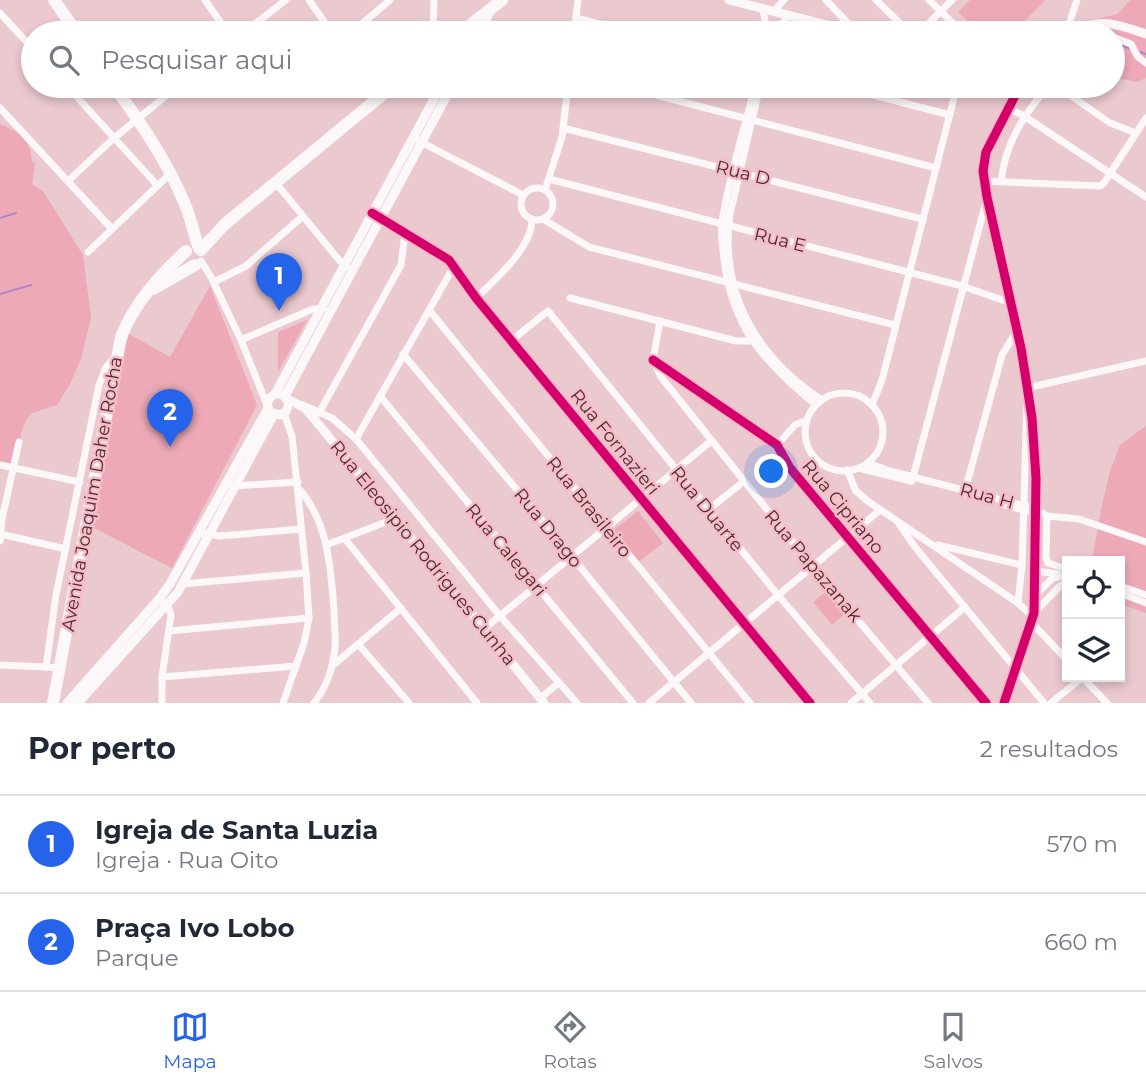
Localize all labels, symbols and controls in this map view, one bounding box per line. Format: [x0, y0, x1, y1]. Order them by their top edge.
search box [21, 21, 1125, 98]
icon: search [45, 41, 83, 79]
text: Pesquisar aqui [101, 44, 293, 76]
street label: Rua D [713, 156, 773, 190]
street label: Rua E [752, 223, 808, 257]
pin: 1 [256, 253, 302, 311]
street label: Avenida Joaquim Daher Rocha [57, 355, 127, 633]
street label: Rua Fornazieri [566, 385, 664, 499]
pin: 2 [147, 389, 193, 447]
street label: Rua Eleosipio Rodrigues Cunha [325, 436, 521, 670]
street label: Rua Brasileiro [542, 452, 636, 562]
your location [754, 454, 788, 488]
street label: Rua Cipriano [797, 455, 889, 559]
street label: Rua Duarte [666, 462, 748, 556]
street label: Rua H [958, 478, 1016, 514]
street label: Rua Drago [509, 484, 587, 572]
street label: Rua Calegari [461, 499, 551, 601]
street label: Rua Papazanak [760, 505, 867, 627]
map controls [1062, 556, 1125, 682]
button: locate [1062, 556, 1125, 619]
button: layers [1062, 619, 1125, 682]
text: Por perto [28, 730, 176, 767]
text: 2 resultados [980, 735, 1118, 763]
text: Igreja de Santa Luzia [95, 814, 378, 846]
text: 1 [46, 830, 56, 858]
text: 570 m [1047, 830, 1118, 858]
text: Igreja · Rua Oito [95, 846, 278, 874]
text: Praça Ivo Lobo [95, 912, 295, 944]
text: 2 [44, 928, 58, 956]
text: 660 m [1044, 928, 1118, 956]
text: Parque [95, 944, 179, 972]
tab: Mapa [163, 1008, 217, 1073]
tab: Rotas [543, 1008, 597, 1073]
tab: Salvos [923, 1008, 983, 1073]

